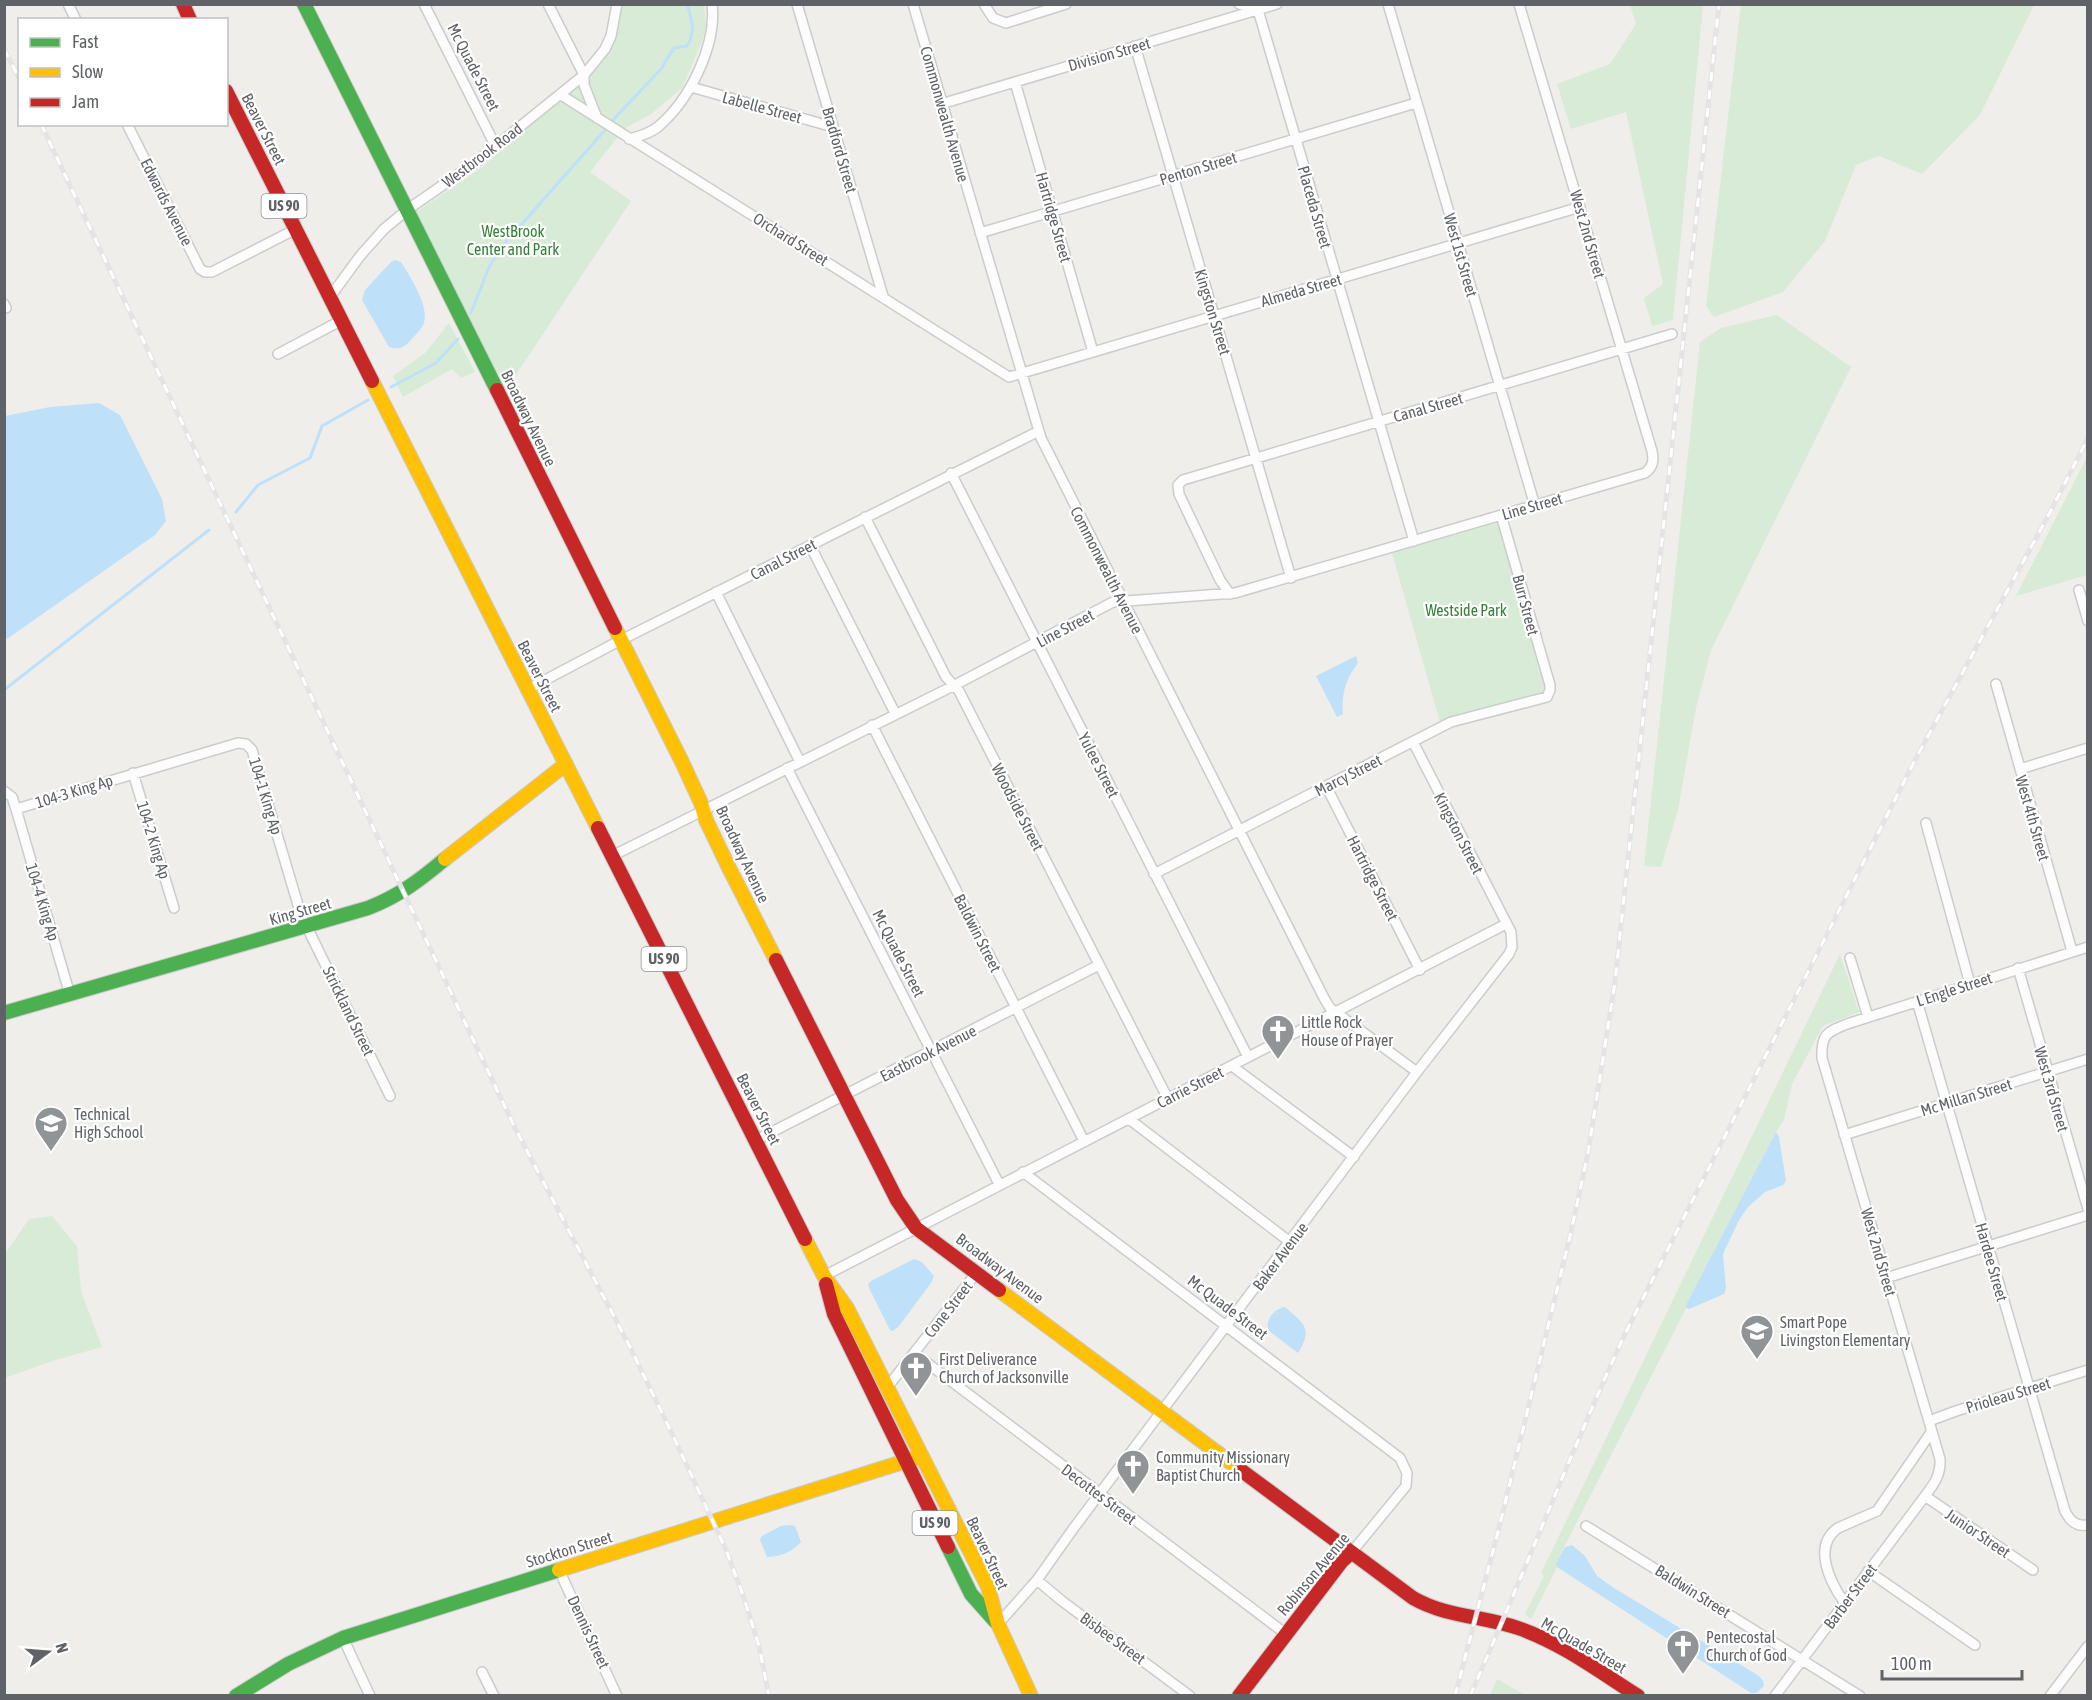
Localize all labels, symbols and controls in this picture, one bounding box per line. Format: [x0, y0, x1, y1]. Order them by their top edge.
legend [18, 18, 228, 126]
street label: Mc Quade Street [444, 20, 504, 114]
text: Fast [72, 31, 99, 52]
street label: Division Street [1066, 34, 1153, 74]
street label: Commonwealth Avenue [917, 44, 973, 184]
text: Slow [72, 61, 103, 82]
street label: Labelle Street [720, 88, 804, 126]
street label: Beaver Street [238, 90, 290, 168]
text: Jam [72, 91, 99, 112]
street label: Bradford Street [819, 105, 861, 195]
street label: Westbrook Road [438, 119, 526, 191]
street label: Penton Street [1157, 148, 1239, 188]
street label: Edwards Avenue [137, 155, 197, 249]
street label: Placeda Street [1295, 164, 1335, 251]
street label: Hartridge Street [1032, 170, 1076, 265]
street label: West 2nd Street [1567, 188, 1609, 281]
road number: US 90 [262, 194, 306, 218]
street label: Orchard Street [750, 209, 832, 269]
street label: West 1st Street [1441, 211, 1482, 299]
park label: WestBrook Center and Park [467, 222, 559, 258]
street label: Kingston Street [1190, 267, 1235, 358]
street label: Almeda Street [1259, 270, 1344, 310]
street label: Broadway Avenue [497, 367, 560, 469]
street label: Canal Street [1391, 388, 1465, 425]
street label: Line Street [1500, 489, 1565, 523]
street label: Commonwealth Avenue [1067, 503, 1147, 637]
street label: Canal Street [747, 535, 819, 583]
street label: Burr Street [1509, 573, 1543, 638]
park label: Westside Park [1425, 601, 1507, 619]
street label: Line Street [1033, 605, 1097, 651]
street label: Beaver Street [514, 637, 566, 715]
street label: Yulee Street [1075, 729, 1123, 801]
street label: Marcy Street [1312, 750, 1385, 800]
street label: 104-1 King Ap [245, 755, 286, 837]
street label: Woodside Street [988, 760, 1048, 854]
street label: 104-3 King Ap [33, 771, 115, 812]
street label: West 4th Street [2012, 773, 2054, 863]
street label: Kingston Street [1430, 789, 1487, 877]
street label: 104-2 King Ap [133, 799, 174, 881]
street label: Broadway Avenue [712, 803, 773, 906]
street label: Hartridge Street [1343, 832, 1402, 924]
street label: 104-4 King Ap [22, 861, 63, 943]
street label: Baldwin Street [951, 891, 1005, 975]
street label: King Street [267, 893, 334, 929]
street label: Mc Quade Street [869, 906, 929, 1000]
road number: US 90 [642, 947, 686, 971]
street label: Strickland Street [320, 963, 379, 1059]
street label: L Engle Street [1914, 968, 1995, 1011]
church icon: Little Rock House of Prayer [1260, 1013, 1296, 1060]
place label: Little Rock House of Prayer [1301, 1013, 1393, 1050]
street label: Eastbrook Avenue [877, 1021, 979, 1085]
street label: West 3rd Street [2031, 1044, 2073, 1134]
street label: Carrie Street [1154, 1062, 1227, 1111]
street label: Beaver Street [733, 1070, 785, 1148]
street label: Mc Millan Street [1918, 1075, 2014, 1119]
school or university icon: Technical High School [33, 1105, 69, 1152]
place label: Technical High School [74, 1105, 144, 1142]
street label: West 2nd Street [1858, 1206, 1900, 1299]
street label: Baker Avenue [1249, 1219, 1311, 1293]
street label: Hardee Street [1972, 1221, 2012, 1304]
street label: Broadway Avenue [952, 1229, 1047, 1308]
street label: Mc Quade Street [1184, 1271, 1272, 1343]
street label: Cone Street [920, 1277, 976, 1341]
school or university icon: Smart Pope Livingston Elementary [1739, 1313, 1775, 1360]
place label: Smart Pope Livingston Elementary [1780, 1313, 1911, 1350]
church icon: First Deliverance Church of Jacksonville [898, 1350, 934, 1397]
place label: First Deliverance Church of Jacksonville [939, 1350, 1069, 1386]
street label: Prioleau Street [1963, 1373, 2053, 1416]
church icon: Community Missionary Baptist Church [1115, 1448, 1151, 1495]
place label: Community Missionary Baptist Church [1156, 1448, 1290, 1485]
street label: Decottes Street [1058, 1460, 1140, 1528]
street label: Junior Street [1942, 1505, 2014, 1561]
road number: US 90 [912, 1511, 958, 1535]
street label: Beaver Street [963, 1514, 1013, 1592]
street label: Stockton Street [524, 1527, 614, 1571]
street label: Robinson Avenue [1273, 1529, 1353, 1619]
street label: Barber Street [1820, 1560, 1880, 1632]
street label: Baldwin Street [1652, 1561, 1734, 1621]
street label: Dennis Street [564, 1593, 614, 1672]
street label: Bisbee Street [1077, 1608, 1149, 1668]
street label: Mc Quade Street [1538, 1613, 1630, 1677]
north arrow [18, 1622, 78, 1682]
church icon: Pentecostal Church of God [1665, 1628, 1701, 1675]
place label: Pentecostal Church of God [1706, 1628, 1787, 1664]
text: N [52, 1641, 72, 1655]
scale bar [1882, 1643, 2022, 1681]
text: 100 m [1891, 1653, 1932, 1674]

